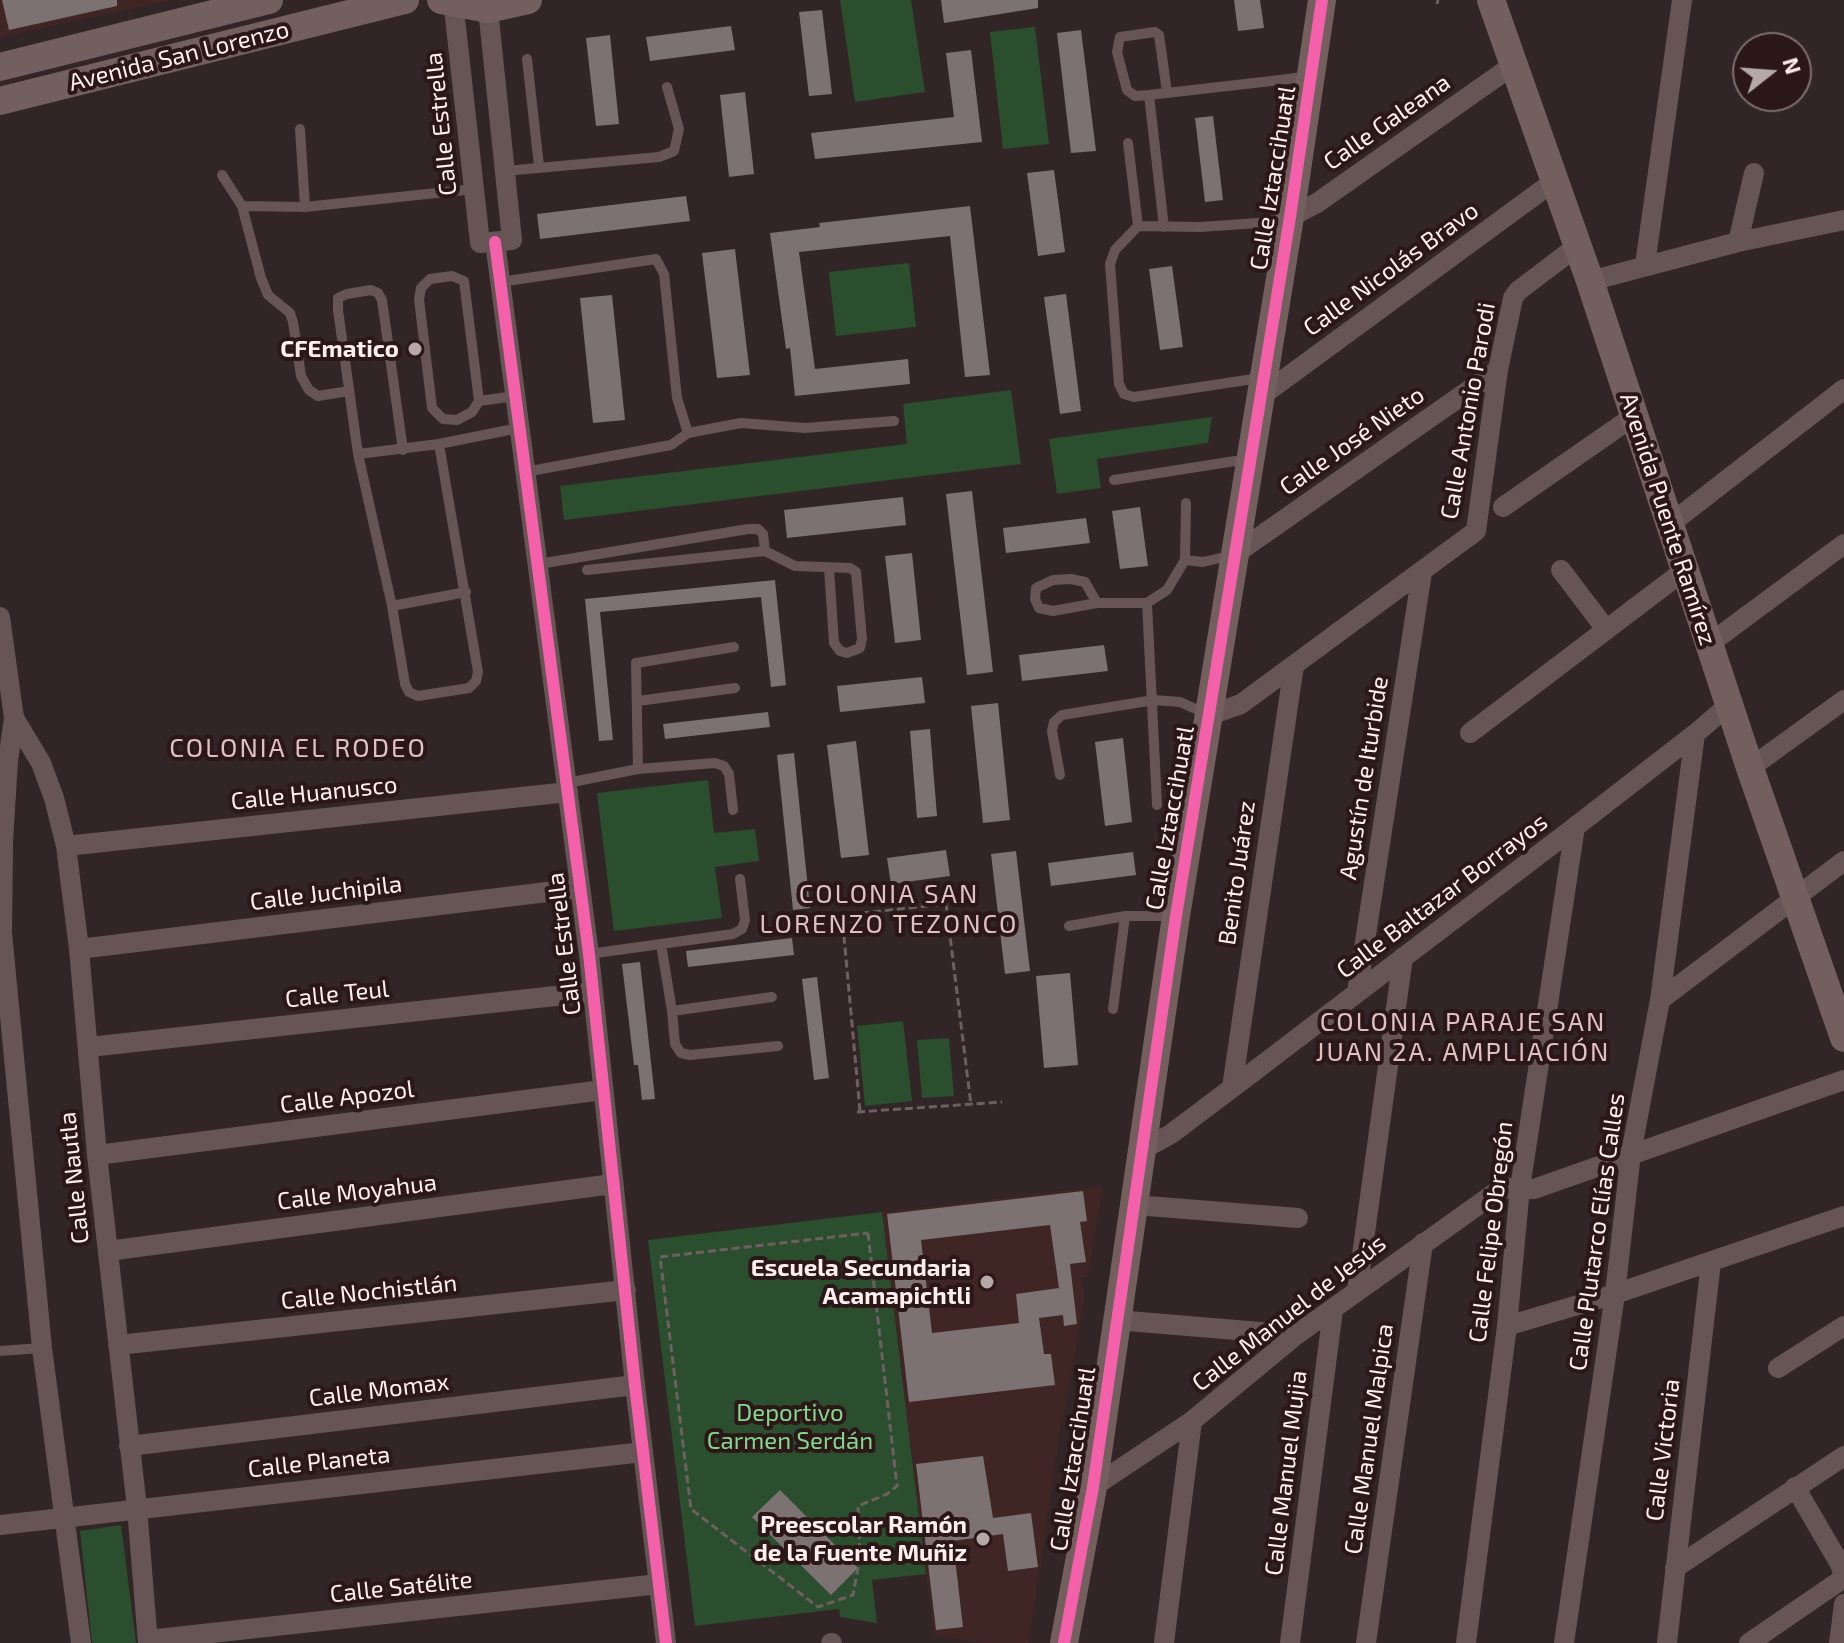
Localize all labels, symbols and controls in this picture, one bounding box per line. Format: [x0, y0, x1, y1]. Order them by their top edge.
street label: Avenida San Lorenzo [66, 15, 292, 97]
north arrow [1732, 32, 1812, 112]
street label: Calle Estrella [419, 51, 463, 197]
text: N [1778, 54, 1808, 77]
street label: Calle Galeana [1318, 68, 1456, 176]
street label: Calle Iztaccihuatl [1244, 84, 1302, 272]
street label: Calle Nicolás Bravo [1298, 196, 1484, 342]
street label: Calle Antonio Parodi [1435, 300, 1501, 522]
place label: CFEmatico [280, 335, 399, 363]
marker: CFEmatico [406, 340, 424, 358]
street label: Calle José Nieto [1274, 380, 1430, 502]
street label: Avenida Puente Ramírez [1614, 389, 1722, 649]
street label: Agustín de Iturbide [1334, 674, 1394, 882]
street label: Calle Iztaccihuatl [1140, 724, 1200, 912]
district label: COLONIA EL RODEO [169, 732, 427, 764]
street label: Calle Huanusco [229, 770, 399, 816]
street label: Benito Juárez [1213, 799, 1261, 947]
street label: Calle Baltazar Borrayos [1331, 807, 1553, 985]
street label: Calle Juchipila [248, 869, 404, 917]
street label: Calle Estrella [541, 871, 587, 1017]
district label: COLONIA SAN LORENZO TEZONCO [760, 878, 1018, 940]
street label: Calle Teul [284, 974, 390, 1014]
district label: COLONIA PARAJE SAN JUAN 2A. AMPLIACIÓN [1316, 1006, 1610, 1068]
street label: Calle Apozol [278, 1074, 416, 1120]
street label: Calle Plutarco Elías Calles [1563, 1091, 1631, 1373]
street label: Calle Nautla [53, 1111, 95, 1245]
street label: Calle Felipe Obregón [1463, 1120, 1519, 1344]
street label: Calle Moyahua [276, 1168, 438, 1216]
street label: Calle Manuel de Jesús [1186, 1228, 1392, 1398]
place label: Escuela Secundaria Acamapichtli [751, 1254, 971, 1310]
street label: Calle Nochistlán [279, 1268, 459, 1316]
marker: Escuela Secundaria Acamapichtli [978, 1273, 996, 1291]
street label: Calle Manuel Malpica [1339, 1322, 1399, 1556]
street label: Calle Iztaccihuatl [1044, 1365, 1102, 1553]
street label: Calle Momax [307, 1367, 451, 1413]
street label: Calle Manuel Mujia [1259, 1369, 1313, 1577]
street label: Calle Victoria [1640, 1377, 1686, 1523]
park label: Deportivo Carmen Serdán [707, 1399, 873, 1455]
street label: Calle Planeta [246, 1440, 392, 1484]
place label: Preescolar Ramón de la Fuente Muñiz [754, 1511, 967, 1567]
marker: Preescolar Ramón de la Fuente Muñiz [974, 1530, 992, 1548]
street label: Calle Satélite [328, 1565, 474, 1609]

